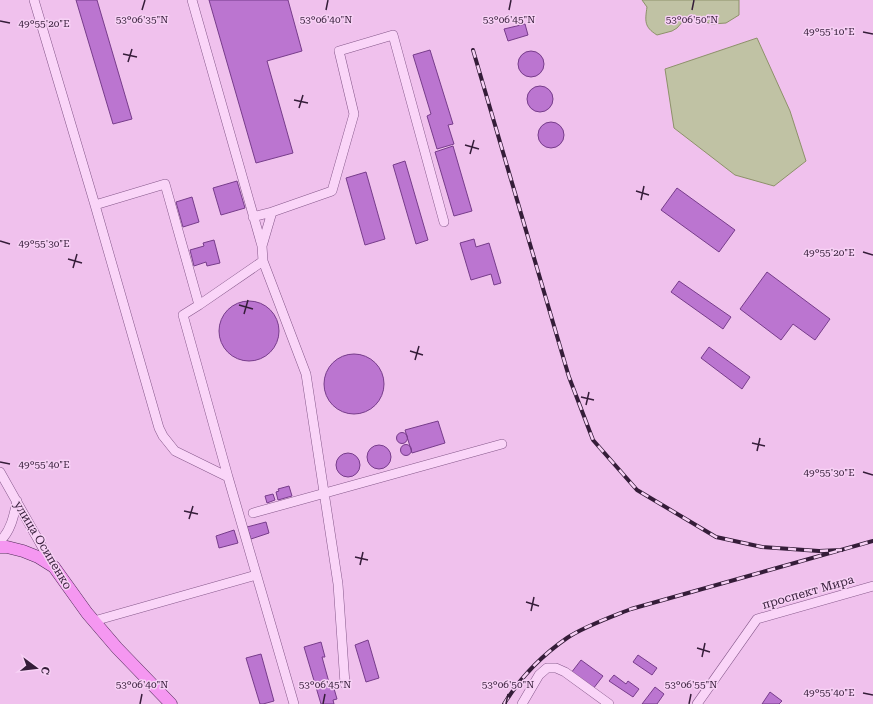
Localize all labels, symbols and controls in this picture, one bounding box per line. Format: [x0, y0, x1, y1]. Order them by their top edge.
text: 53°06'35"N [116, 14, 168, 25]
text: 53°06'40"N [300, 14, 352, 25]
text: 53°06'45"N [483, 14, 535, 25]
text: 53°06'50"N [666, 14, 718, 25]
text: 49°55'20"E [18, 18, 70, 29]
text: 49°55'10"E [803, 26, 855, 37]
text: 49°55'30"E [18, 238, 70, 249]
text: 49°55'20"E [803, 247, 855, 258]
text: 49°55'40"E [18, 459, 70, 470]
text: 49°55'30"E [803, 467, 855, 478]
street label: улица Осипенко [11, 498, 75, 592]
street label: проспект Мира [761, 572, 856, 612]
north arrow [16, 648, 56, 688]
text: С [38, 665, 52, 676]
text: 53°06'40"N [116, 679, 168, 690]
text: 53°06'45"N [299, 679, 351, 690]
text: 53°06'50"N [482, 679, 534, 690]
text: 53°06'55"N [665, 679, 717, 690]
text: 49°55'40"E [803, 687, 855, 698]

